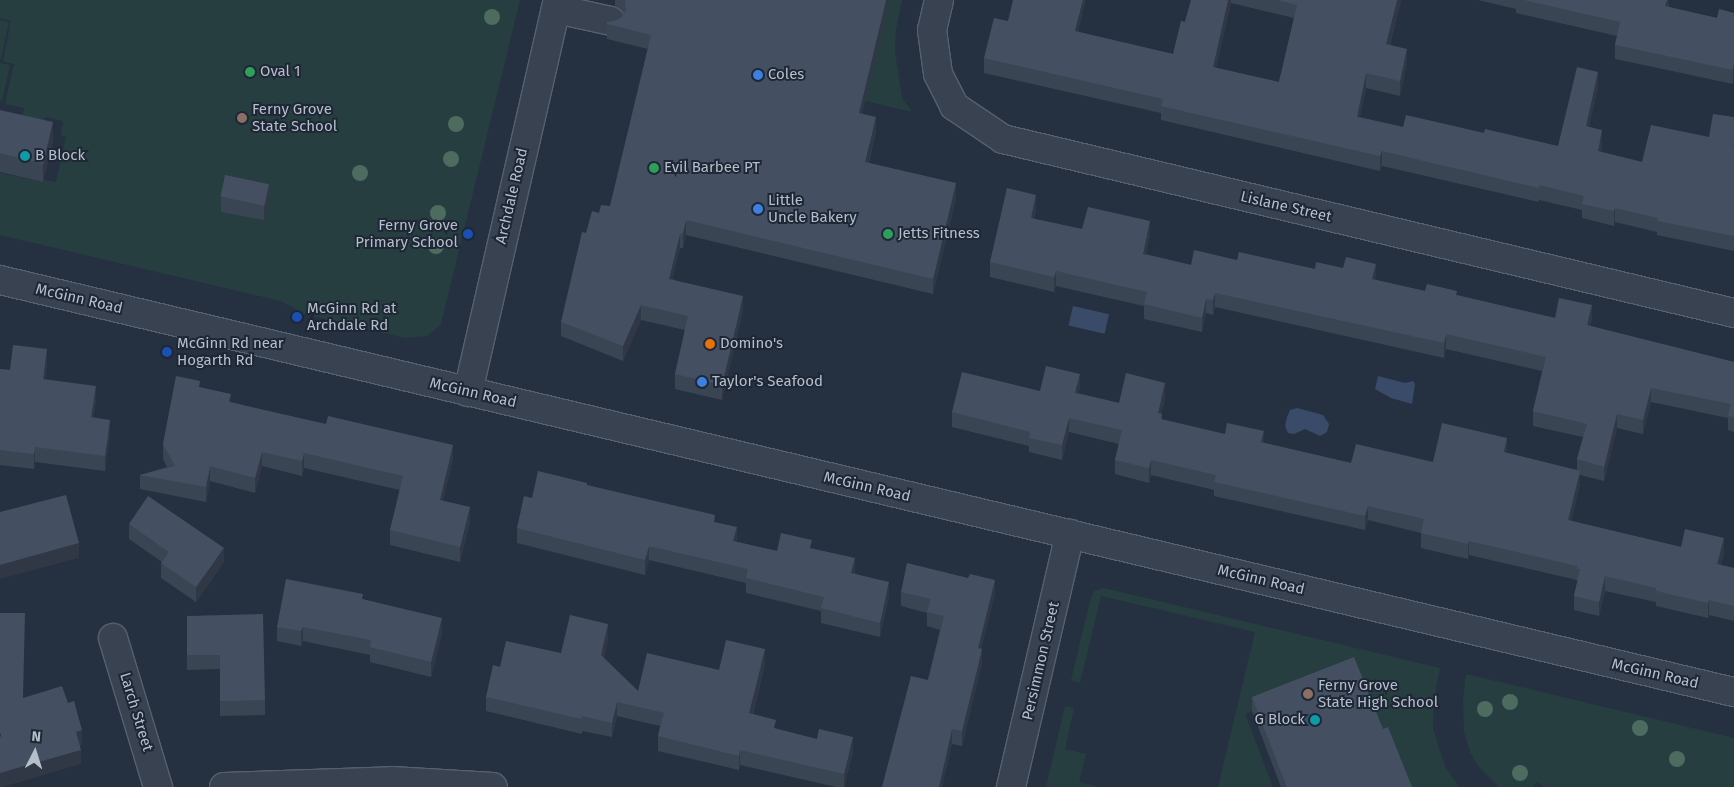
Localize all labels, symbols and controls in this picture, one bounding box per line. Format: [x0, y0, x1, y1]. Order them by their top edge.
place label: Oval 1 [260, 63, 300, 81]
marker: Oval 1 [244, 66, 256, 78]
place label: Coles [768, 66, 804, 84]
marker: Coles [752, 69, 764, 81]
place label: Ferny Grove State School [252, 100, 337, 135]
marker: Ferny Grove State School [236, 112, 248, 124]
street label: Archdale Road [492, 146, 532, 246]
place label: B Block [35, 147, 85, 165]
marker: B Block [19, 150, 31, 162]
place label: Evil Barbee PT [664, 159, 760, 177]
marker: Evil Barbee PT [648, 162, 660, 174]
street label: Lislane Street [1239, 188, 1333, 226]
place label: Little Uncle Bakery [768, 191, 857, 226]
marker: Little Uncle Bakery [752, 203, 764, 215]
place label: Ferny Grove Primary School [355, 216, 458, 251]
place label: Jetts Fitness [898, 225, 980, 243]
marker: Ferny Grove Primary School [462, 228, 474, 240]
marker: Jetts Fitness [882, 228, 894, 240]
street label: McGinn Road [34, 280, 124, 318]
place label: McGinn Rd at Archdale Rd [307, 299, 396, 334]
marker: McGinn Rd at Archdale Rd [291, 311, 303, 323]
place label: McGinn Rd near Hogarth Rd [177, 334, 284, 369]
place label: Domino's [720, 335, 783, 353]
marker: Domino's [704, 338, 716, 350]
marker: McGinn Rd near Hogarth Rd [161, 346, 173, 358]
place label: Taylor's Seafood [712, 373, 823, 391]
street label: McGinn Road [428, 374, 518, 412]
marker: Taylor's Seafood [696, 376, 708, 388]
street label: McGinn Road [822, 468, 912, 506]
street label: McGinn Road [1216, 561, 1306, 599]
street label: Persimmon Street [1019, 600, 1063, 722]
street label: McGinn Road [1610, 655, 1700, 693]
street label: Larch Street [115, 670, 157, 754]
place label: Ferny Grove State High School [1318, 676, 1438, 711]
marker: Ferny Grove State High School [1302, 688, 1314, 700]
place label: G Block [1255, 711, 1305, 729]
marker: G Block [1309, 714, 1321, 726]
north arrow [10, 727, 60, 777]
text: N [31, 728, 42, 745]

